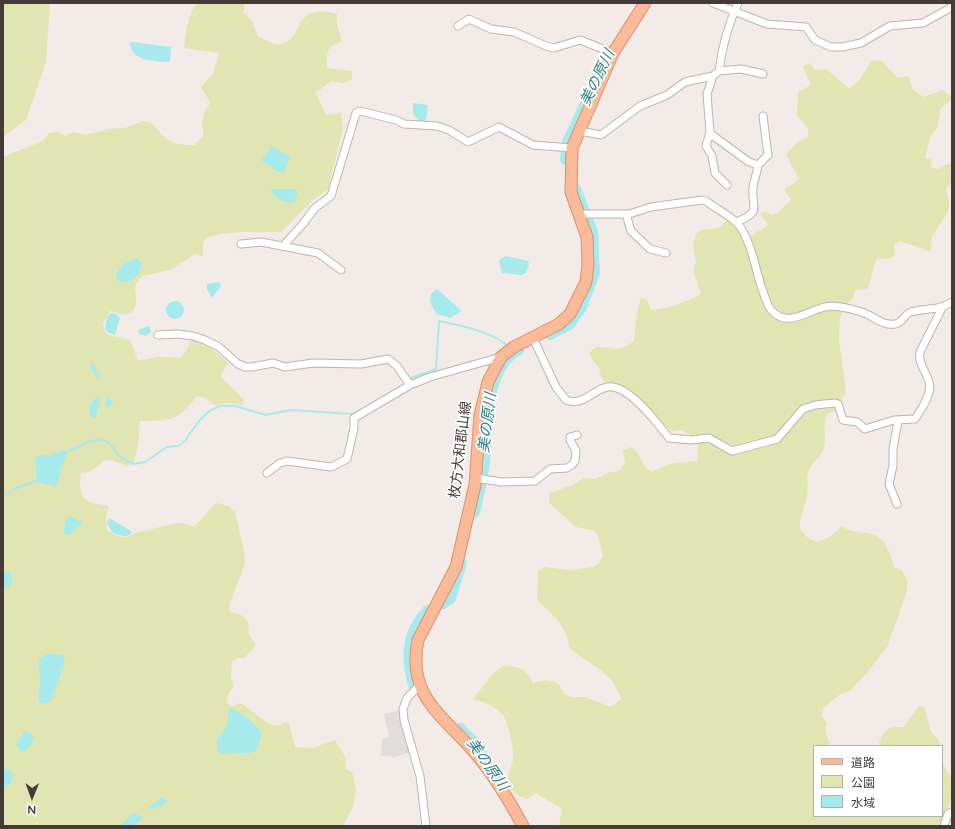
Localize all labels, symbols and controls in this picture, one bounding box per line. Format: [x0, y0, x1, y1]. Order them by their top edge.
water label: 美の原川 [577, 47, 619, 109]
water label: 美の原川 [475, 392, 501, 454]
street label: 枚方大和郡山線 [447, 400, 475, 500]
water label: 美の原川 [462, 735, 512, 795]
legend [813, 745, 943, 817]
text: 道路 [851, 756, 875, 770]
text: 公園 [851, 776, 875, 790]
north arrow [12, 777, 52, 817]
text: 水域 [851, 796, 875, 810]
text: N [27, 803, 36, 816]

